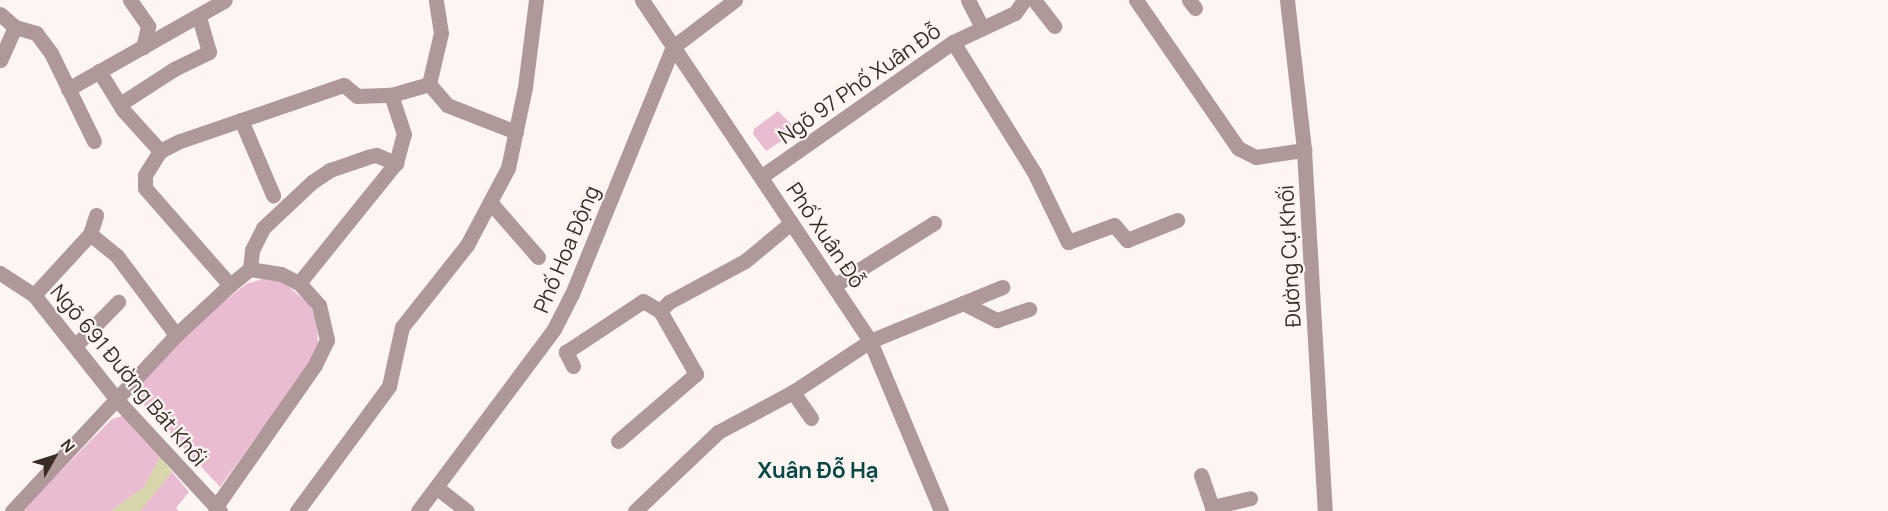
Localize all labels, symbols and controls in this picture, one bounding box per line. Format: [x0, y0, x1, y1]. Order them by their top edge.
street label: Ngõ 97 Phố Xuân Đỗ [773, 17, 945, 149]
street label: Phố Xuân Đỗ [782, 178, 870, 292]
street label: Phố Hoa Động [528, 182, 604, 316]
street label: Đường Cự Khối [1273, 184, 1305, 328]
street label: Ngõ 691 Đường Bát Khối [46, 279, 212, 471]
north arrow [24, 427, 84, 487]
district label: Xuân Đỗ Hạ [758, 458, 878, 484]

